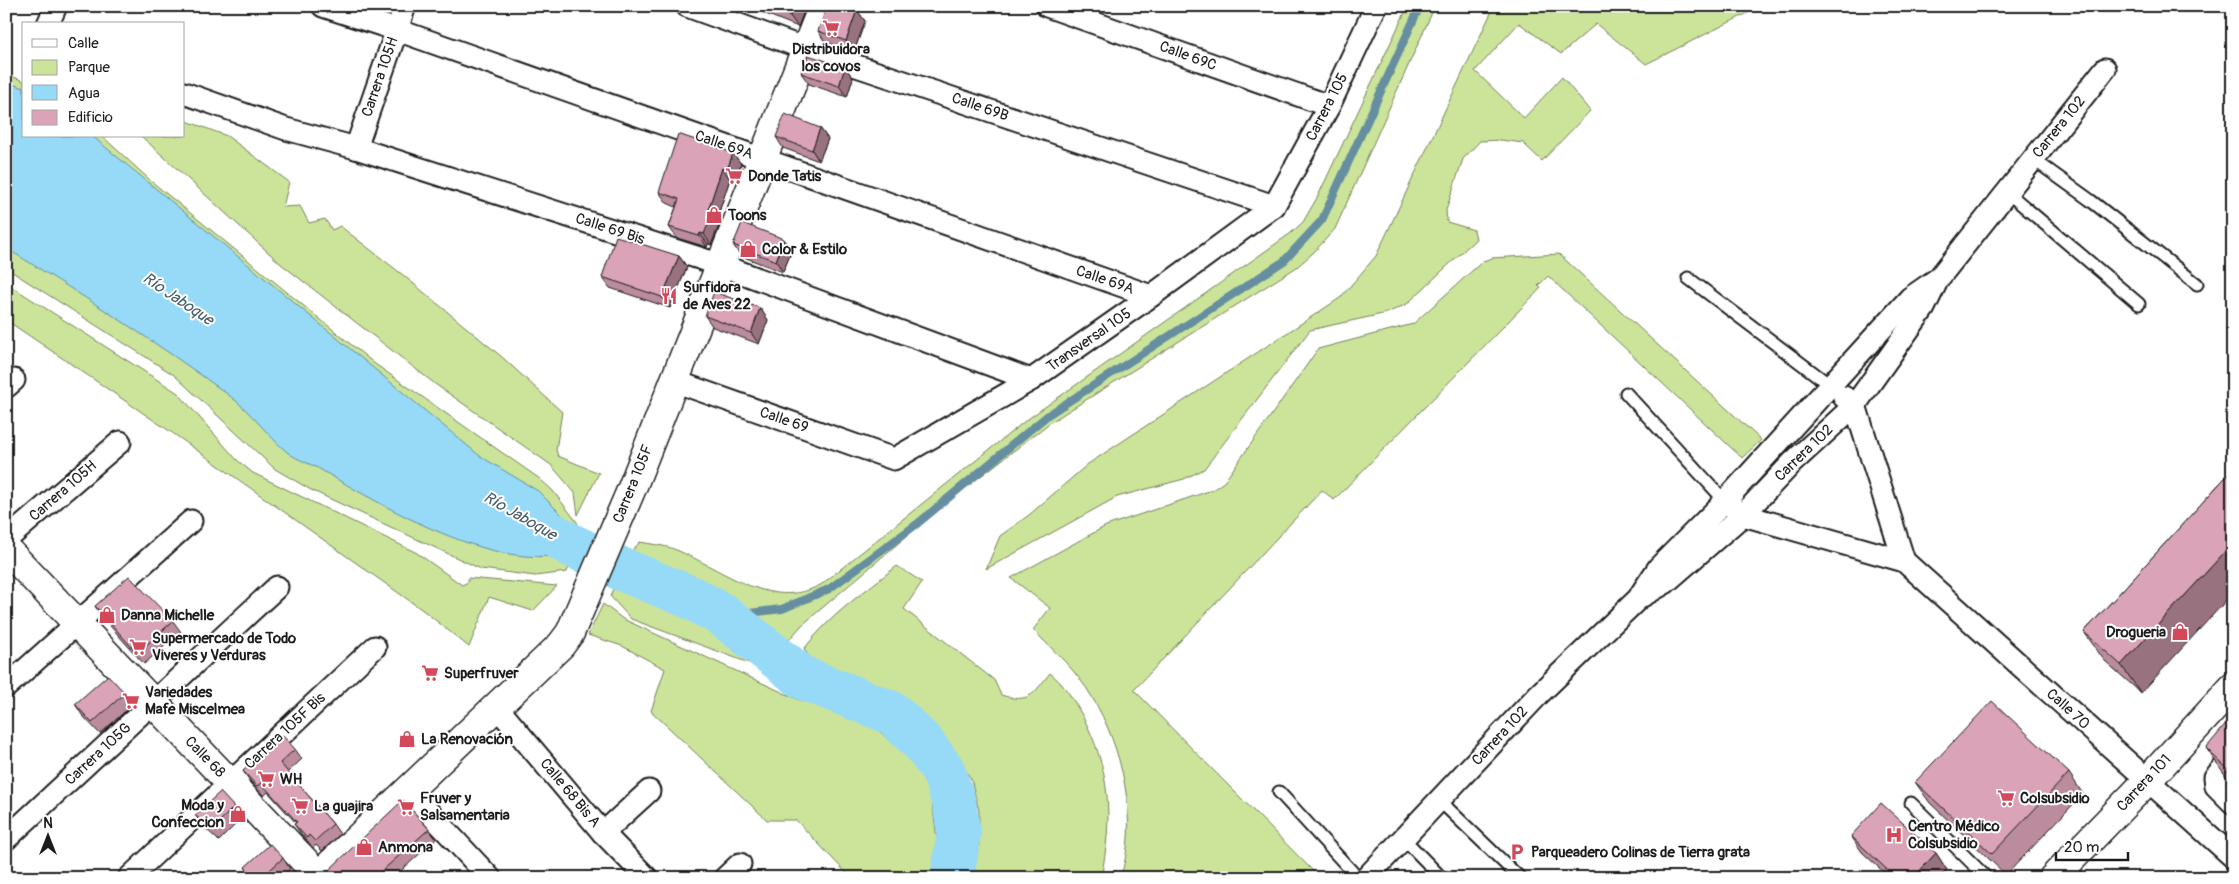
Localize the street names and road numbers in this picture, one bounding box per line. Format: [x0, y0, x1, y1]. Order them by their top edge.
street label: Carrera 105H [357, 34, 403, 120]
street label: Calle 69C [1157, 37, 1219, 75]
street label: Carrera 105 [1302, 70, 1352, 144]
street label: Calle 69B [949, 88, 1011, 126]
street label: Carrera 102 [2028, 92, 2090, 162]
street label: Calle 69A [692, 126, 756, 164]
street label: Calle 69 Bis [573, 209, 647, 249]
street label: Calle 69A [1073, 261, 1137, 299]
street label: Transversal 105 [1043, 304, 1135, 376]
street label: Calle 69 [757, 403, 811, 437]
street label: Carrera 102 [1771, 420, 1837, 486]
street label: Carrera 105F [609, 442, 657, 526]
street label: Carrera 105H [25, 456, 101, 526]
street label: Calle 70 [2042, 684, 2094, 734]
street label: Carrera 105F Bis [240, 688, 330, 773]
street label: Carrera 102 [1468, 702, 1532, 770]
street label: Carrera 105G [61, 718, 135, 790]
street label: Calle 68 [181, 732, 230, 782]
street label: Carrera 101 [2113, 750, 2175, 816]
street label: Calle 68 Bis A [536, 755, 605, 832]

